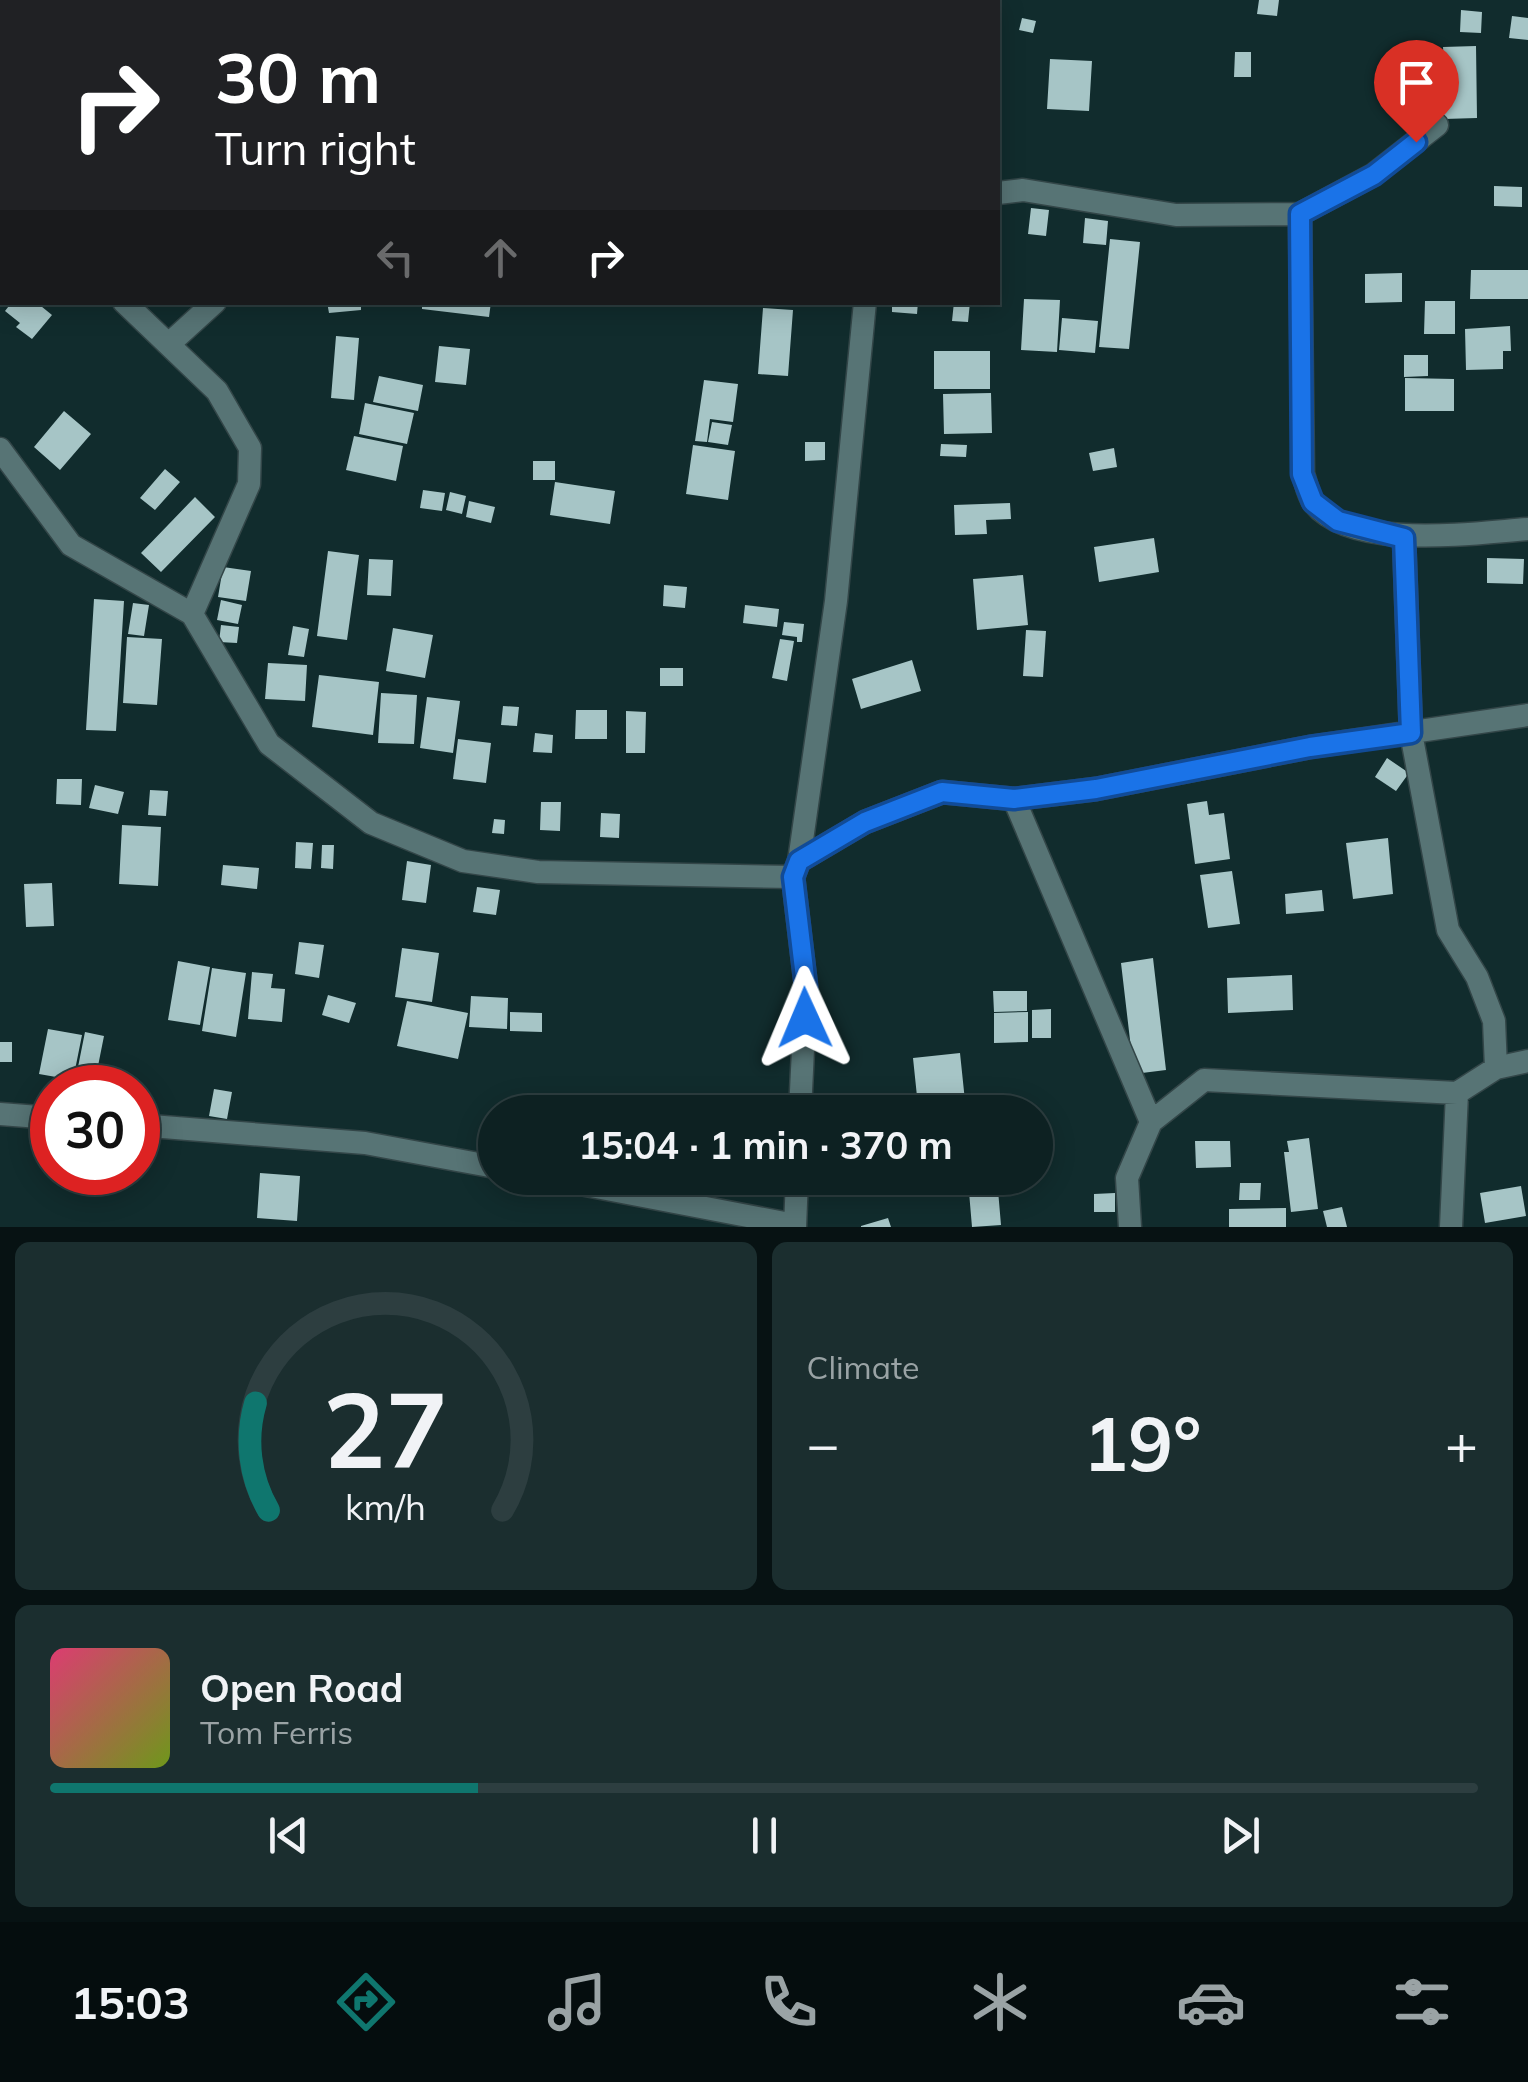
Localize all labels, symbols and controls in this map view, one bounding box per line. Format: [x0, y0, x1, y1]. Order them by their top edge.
text: 30 m [215, 33, 381, 121]
icon: right [50, 40, 180, 170]
pin [1374, 40, 1459, 143]
icon: arrive [1389, 55, 1444, 110]
text: Turn right [215, 120, 416, 176]
icon: left [368, 230, 423, 285]
icon: ahead [473, 230, 528, 285]
icon: right [578, 230, 633, 285]
position arrow [753, 966, 857, 1070]
speed limit sign: 30 [30, 1065, 160, 1195]
text: 15:04 · 1 min · 370 m [578, 1121, 953, 1169]
text: Climate [807, 1347, 919, 1387]
text: 27 [323, 1363, 448, 1494]
text: 19° [1083, 1396, 1201, 1490]
text: − [807, 1409, 840, 1478]
text: + [1445, 1409, 1478, 1478]
text: km/h [345, 1484, 426, 1529]
text: Open Road [200, 1664, 403, 1712]
text: Tom Ferris [200, 1712, 353, 1752]
icon: previous [261, 1808, 316, 1863]
icon: pause [737, 1808, 792, 1863]
icon: next [1213, 1808, 1268, 1863]
icon: directions [331, 1967, 401, 2037]
icon: music [542, 1967, 612, 2037]
icon: phone [754, 1967, 824, 2037]
icon: climate [965, 1967, 1035, 2037]
icon: car [1176, 1967, 1246, 2037]
icon: filters [1387, 1967, 1457, 2037]
text: 15:03 [71, 1974, 190, 2030]

